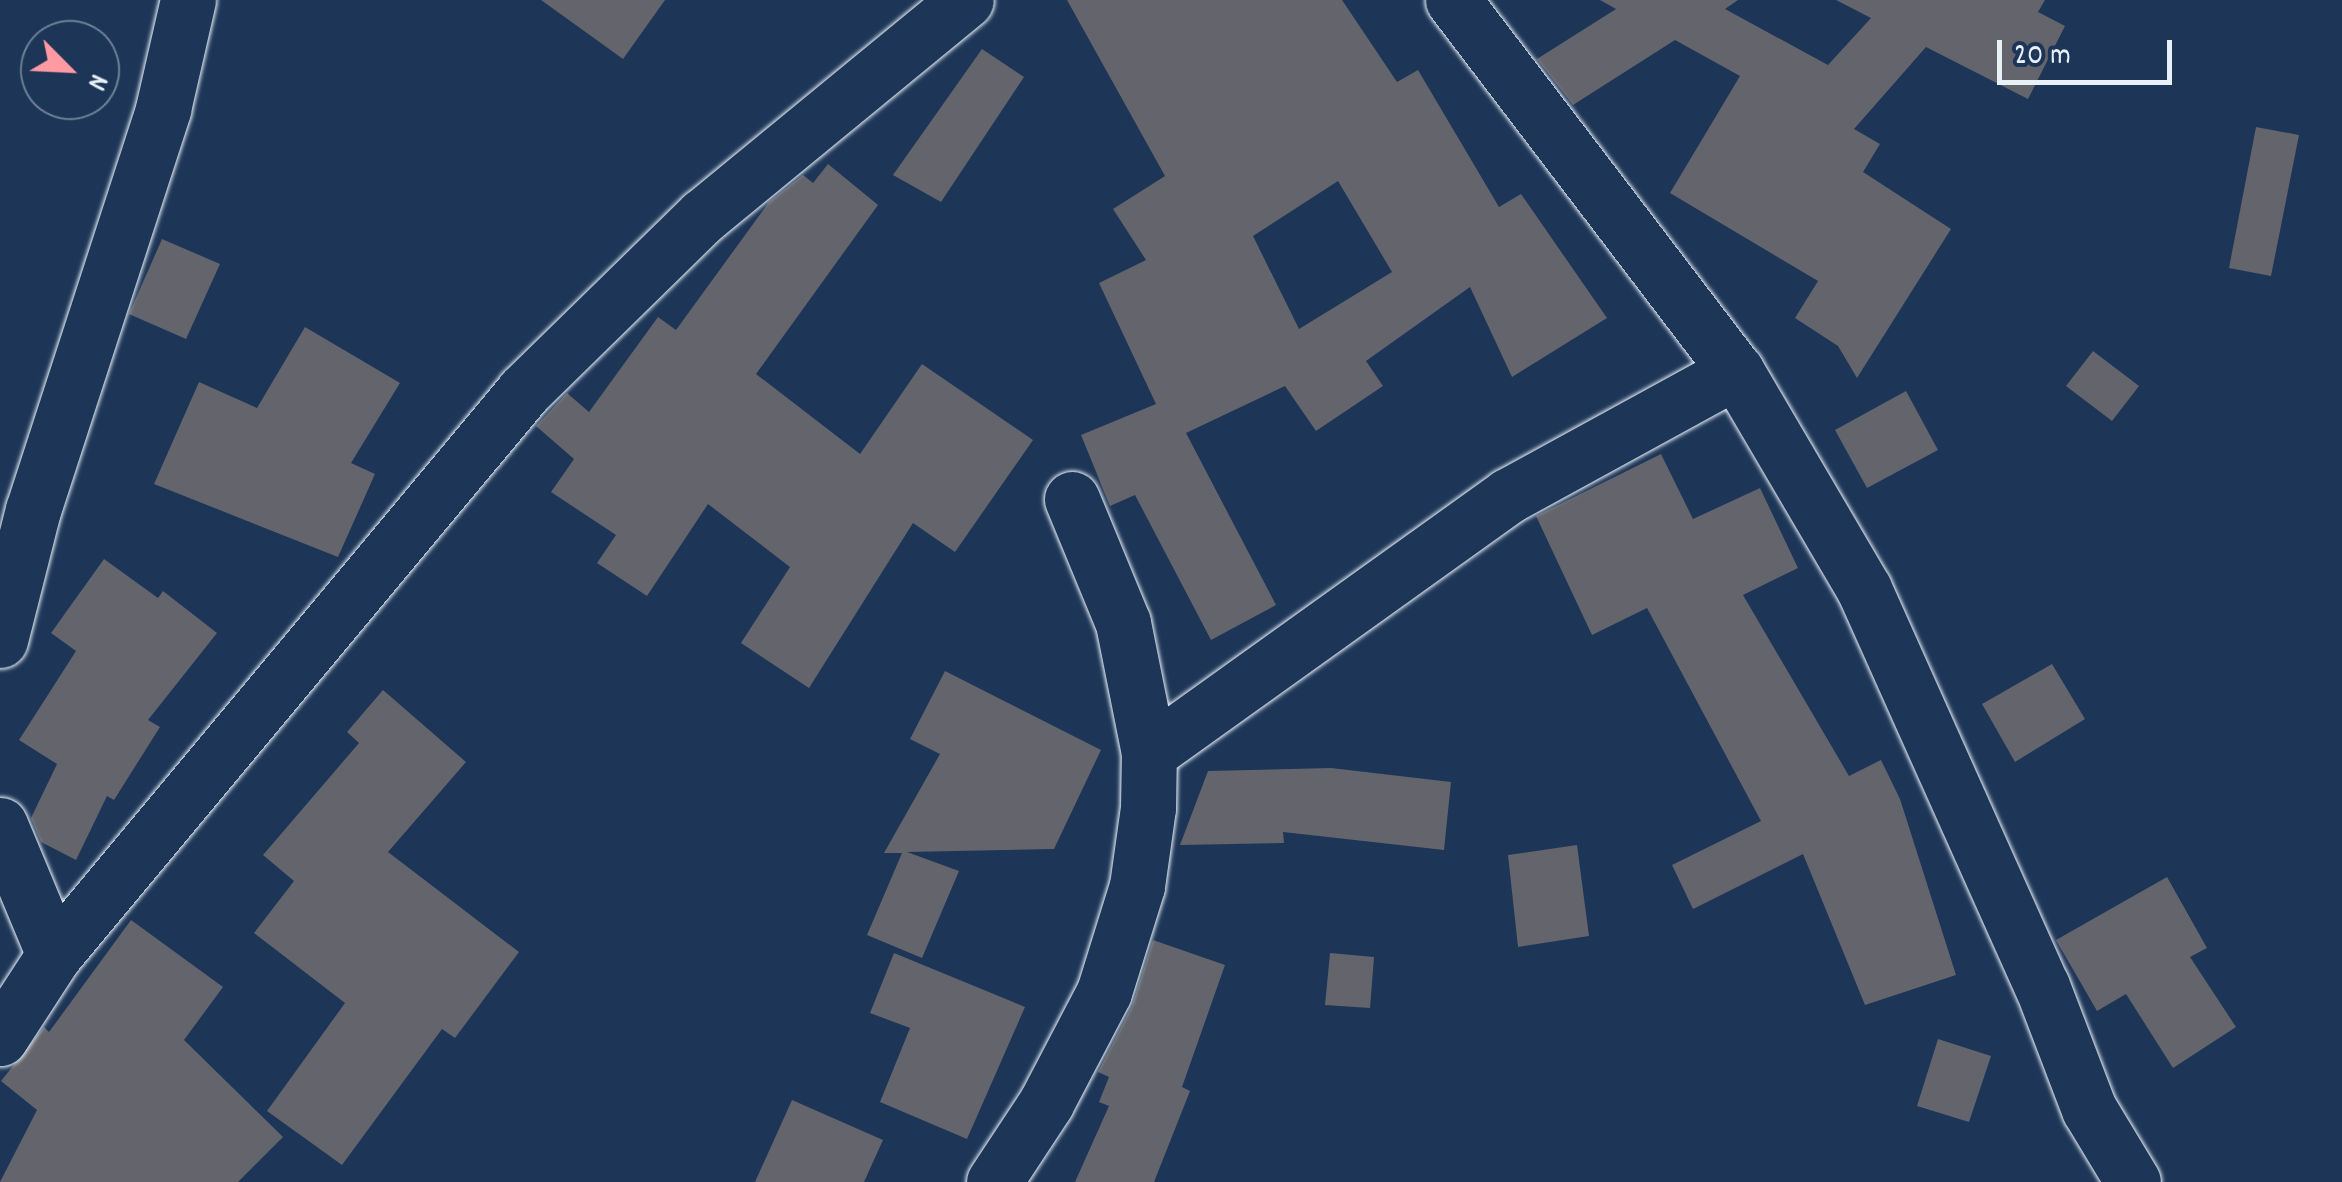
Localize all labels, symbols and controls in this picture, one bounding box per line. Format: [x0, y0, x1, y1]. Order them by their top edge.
north arrow [20, 20, 120, 120]
scale bar [2002, 20, 2177, 82]
text: 20 m [2014, 36, 2071, 79]
text: N [74, 67, 117, 96]

